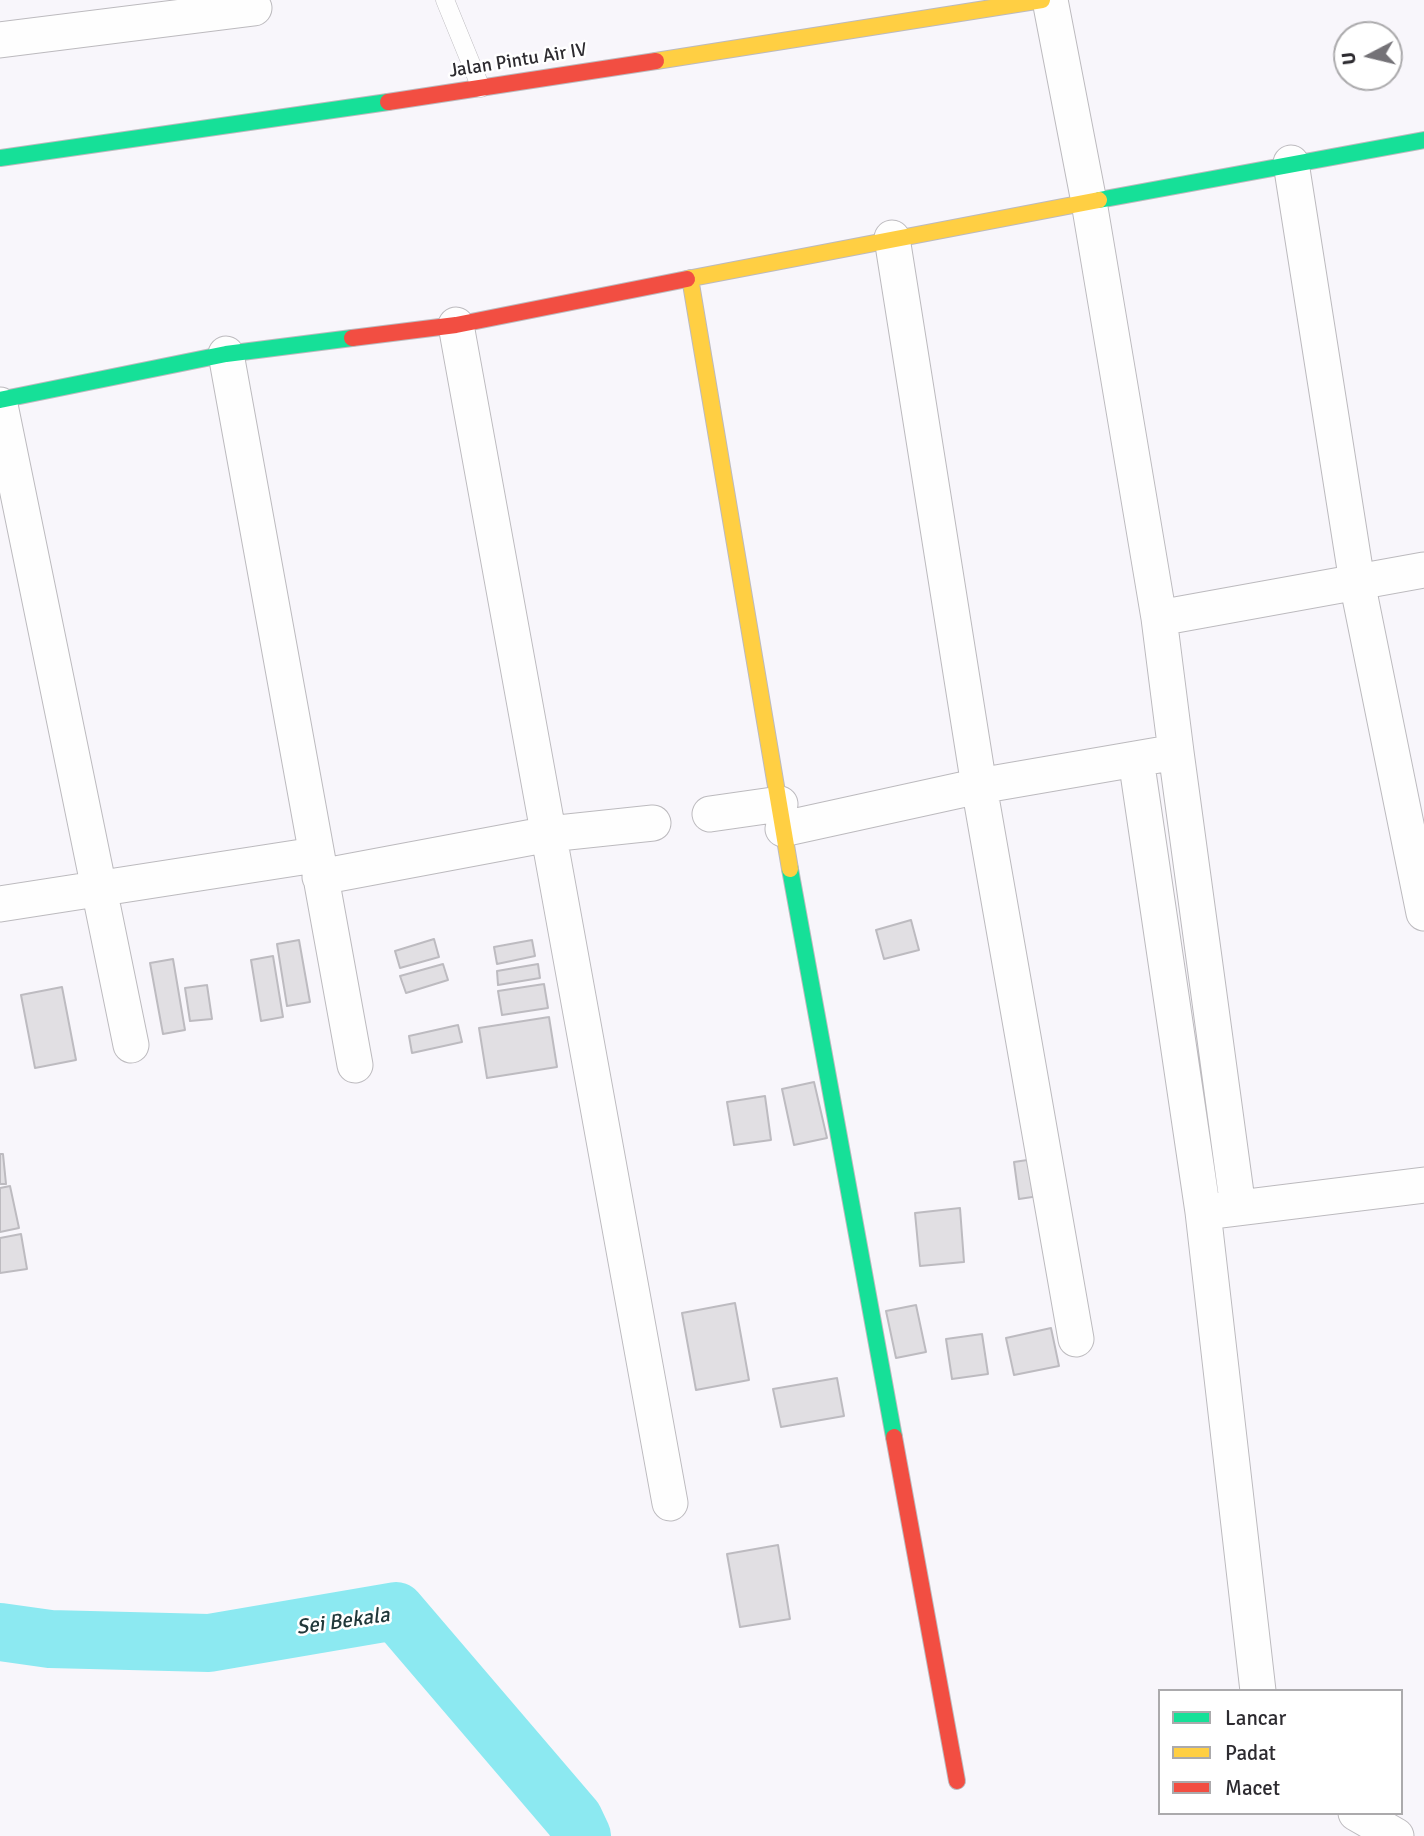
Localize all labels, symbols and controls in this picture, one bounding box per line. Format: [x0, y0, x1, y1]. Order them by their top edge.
north arrow [1333, 21, 1403, 91]
street label: Jalan Pintu Air IV [447, 39, 589, 83]
text: U [1336, 51, 1362, 66]
water label: Sei Bekala [295, 1603, 391, 1641]
legend [1158, 1689, 1403, 1815]
text: Lancar [1225, 1705, 1286, 1731]
text: Padat [1225, 1740, 1276, 1766]
text: Macet [1225, 1775, 1280, 1801]

